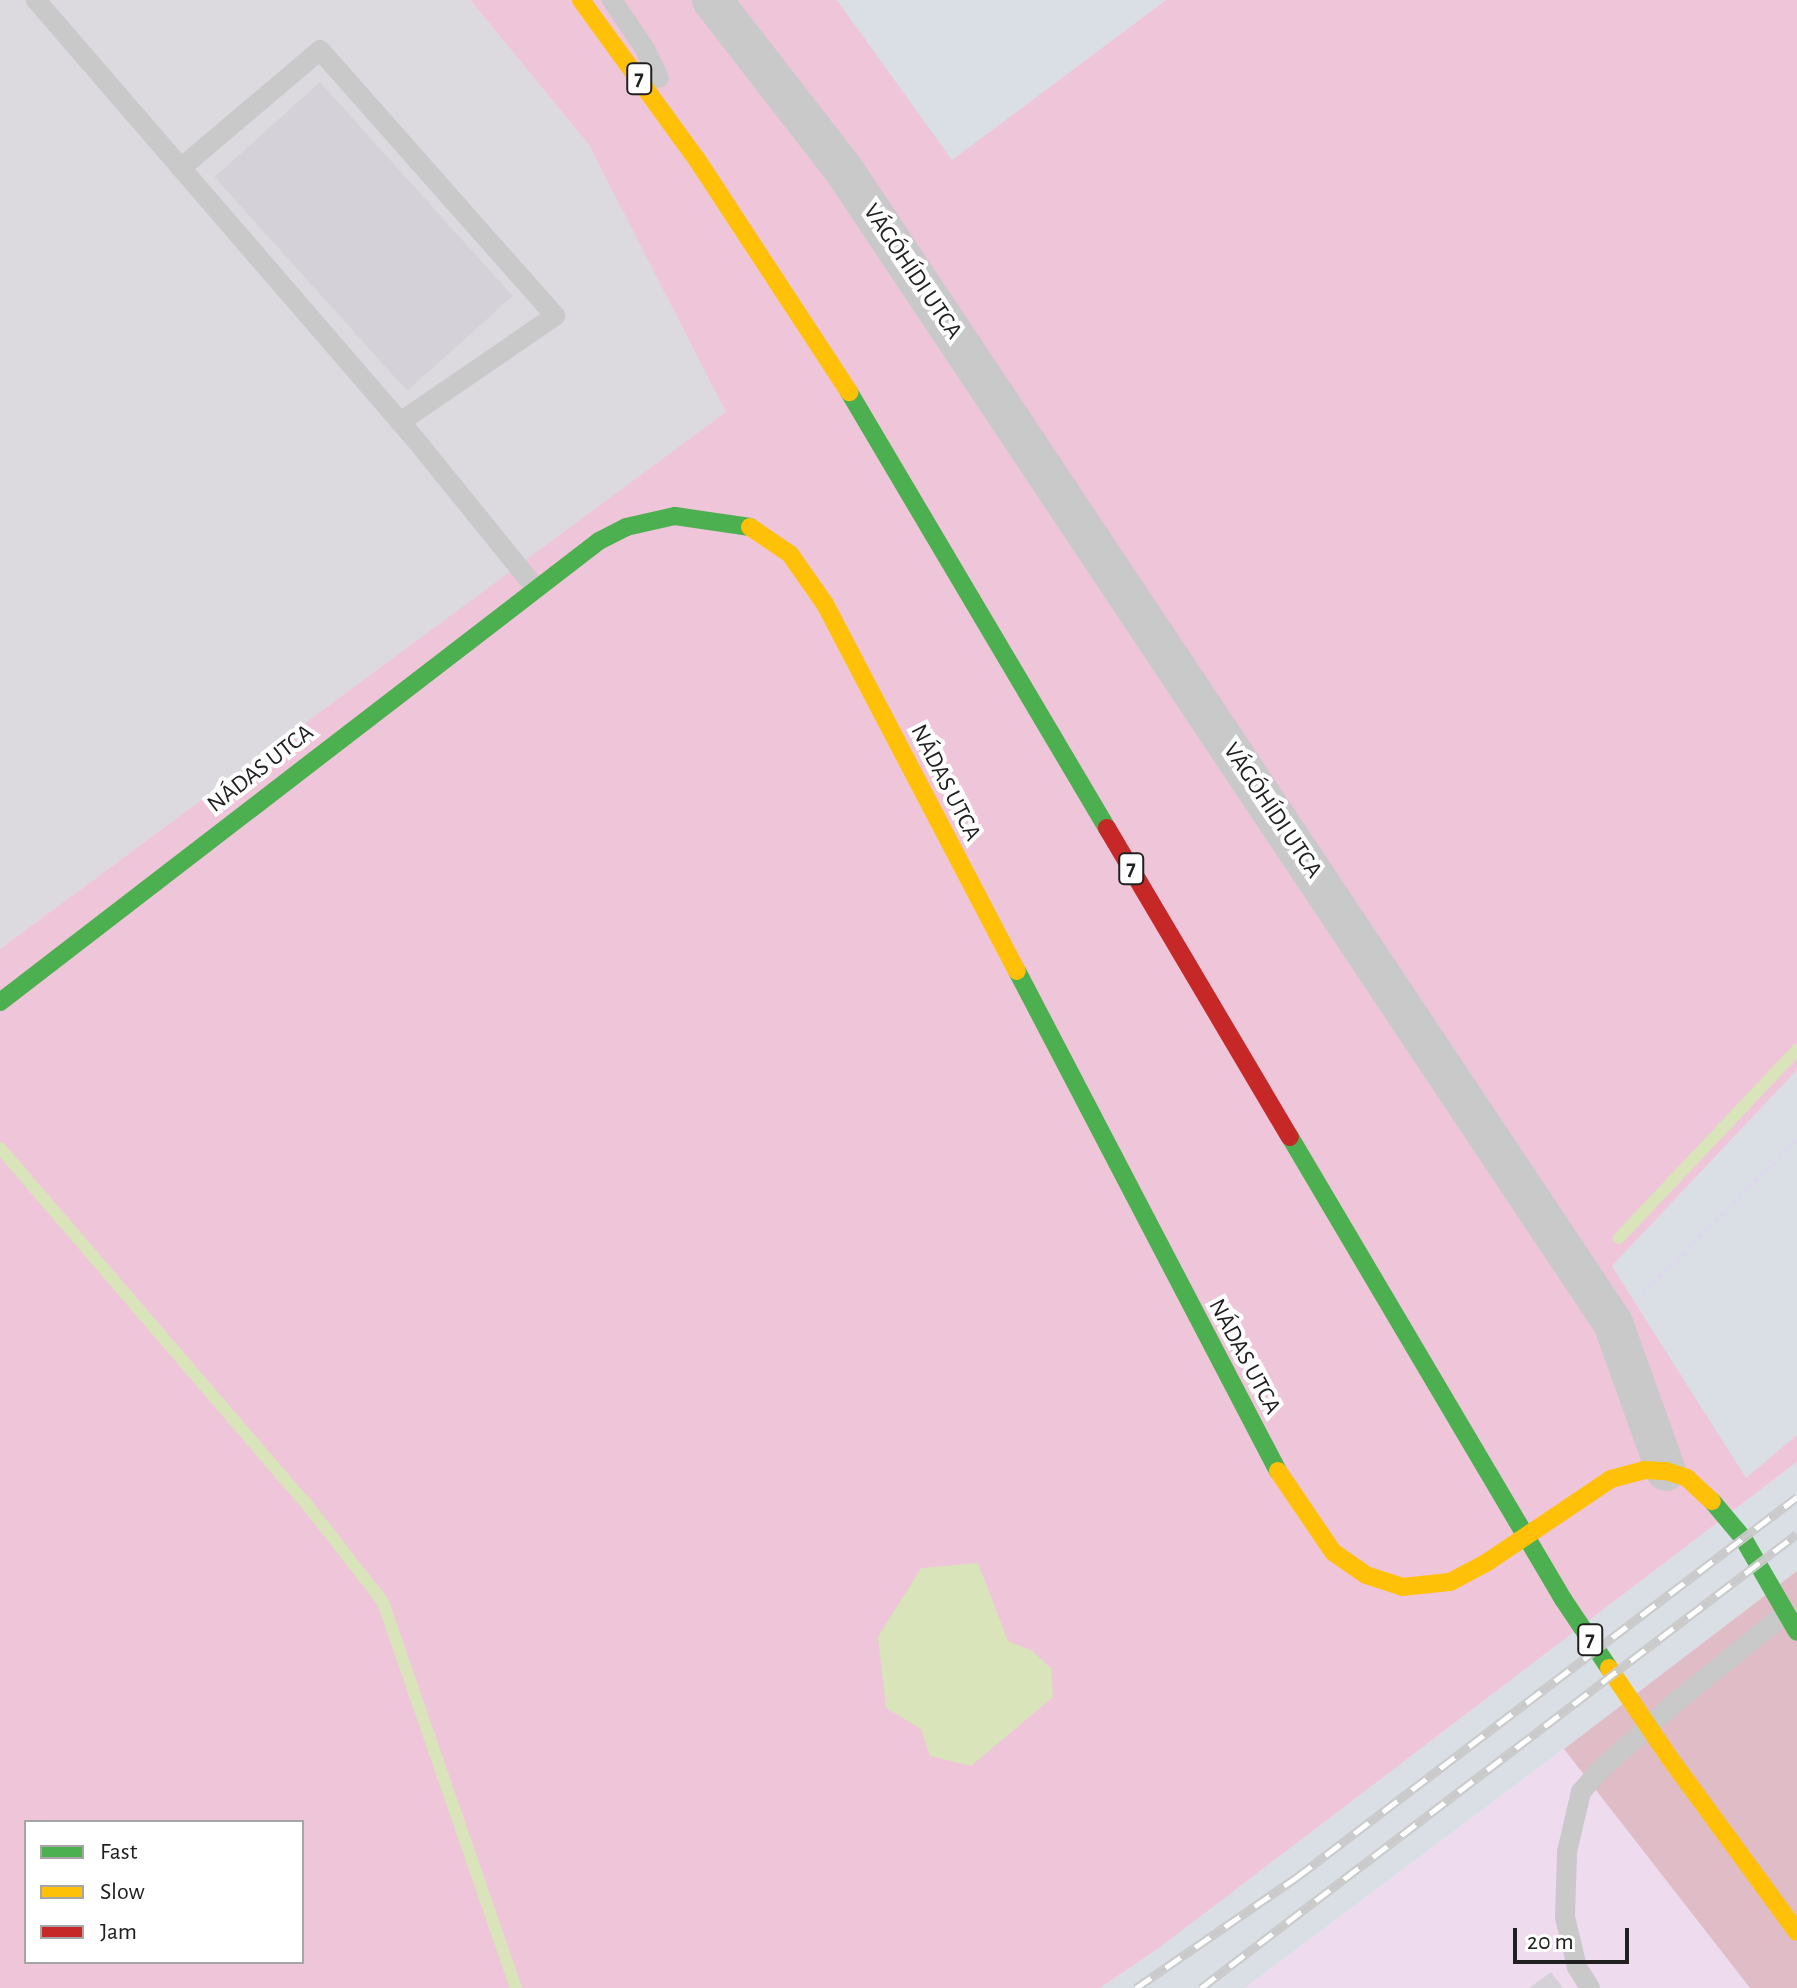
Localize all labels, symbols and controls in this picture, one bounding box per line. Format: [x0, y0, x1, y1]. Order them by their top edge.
road number: 7 [625, 61, 653, 97]
street label: VÁGÓHÍDI UTCA [856, 199, 968, 345]
street label: NÁDAS UTCA [202, 719, 320, 819]
street label: NÁDAS UTCA [903, 720, 987, 846]
street label: VÁGÓHÍDI UTCA [1216, 738, 1328, 884]
road number: 7 [1117, 851, 1145, 887]
street label: NÁDAS UTCA [1202, 1294, 1286, 1420]
road number: 7 [1576, 1622, 1604, 1658]
legend [24, 1820, 304, 1964]
text: Fast [100, 1840, 137, 1864]
text: Slow [100, 1880, 145, 1904]
scale bar [1517, 1912, 1633, 1962]
text: Jam [100, 1920, 137, 1944]
text: 20 m [1527, 1930, 1574, 1954]

